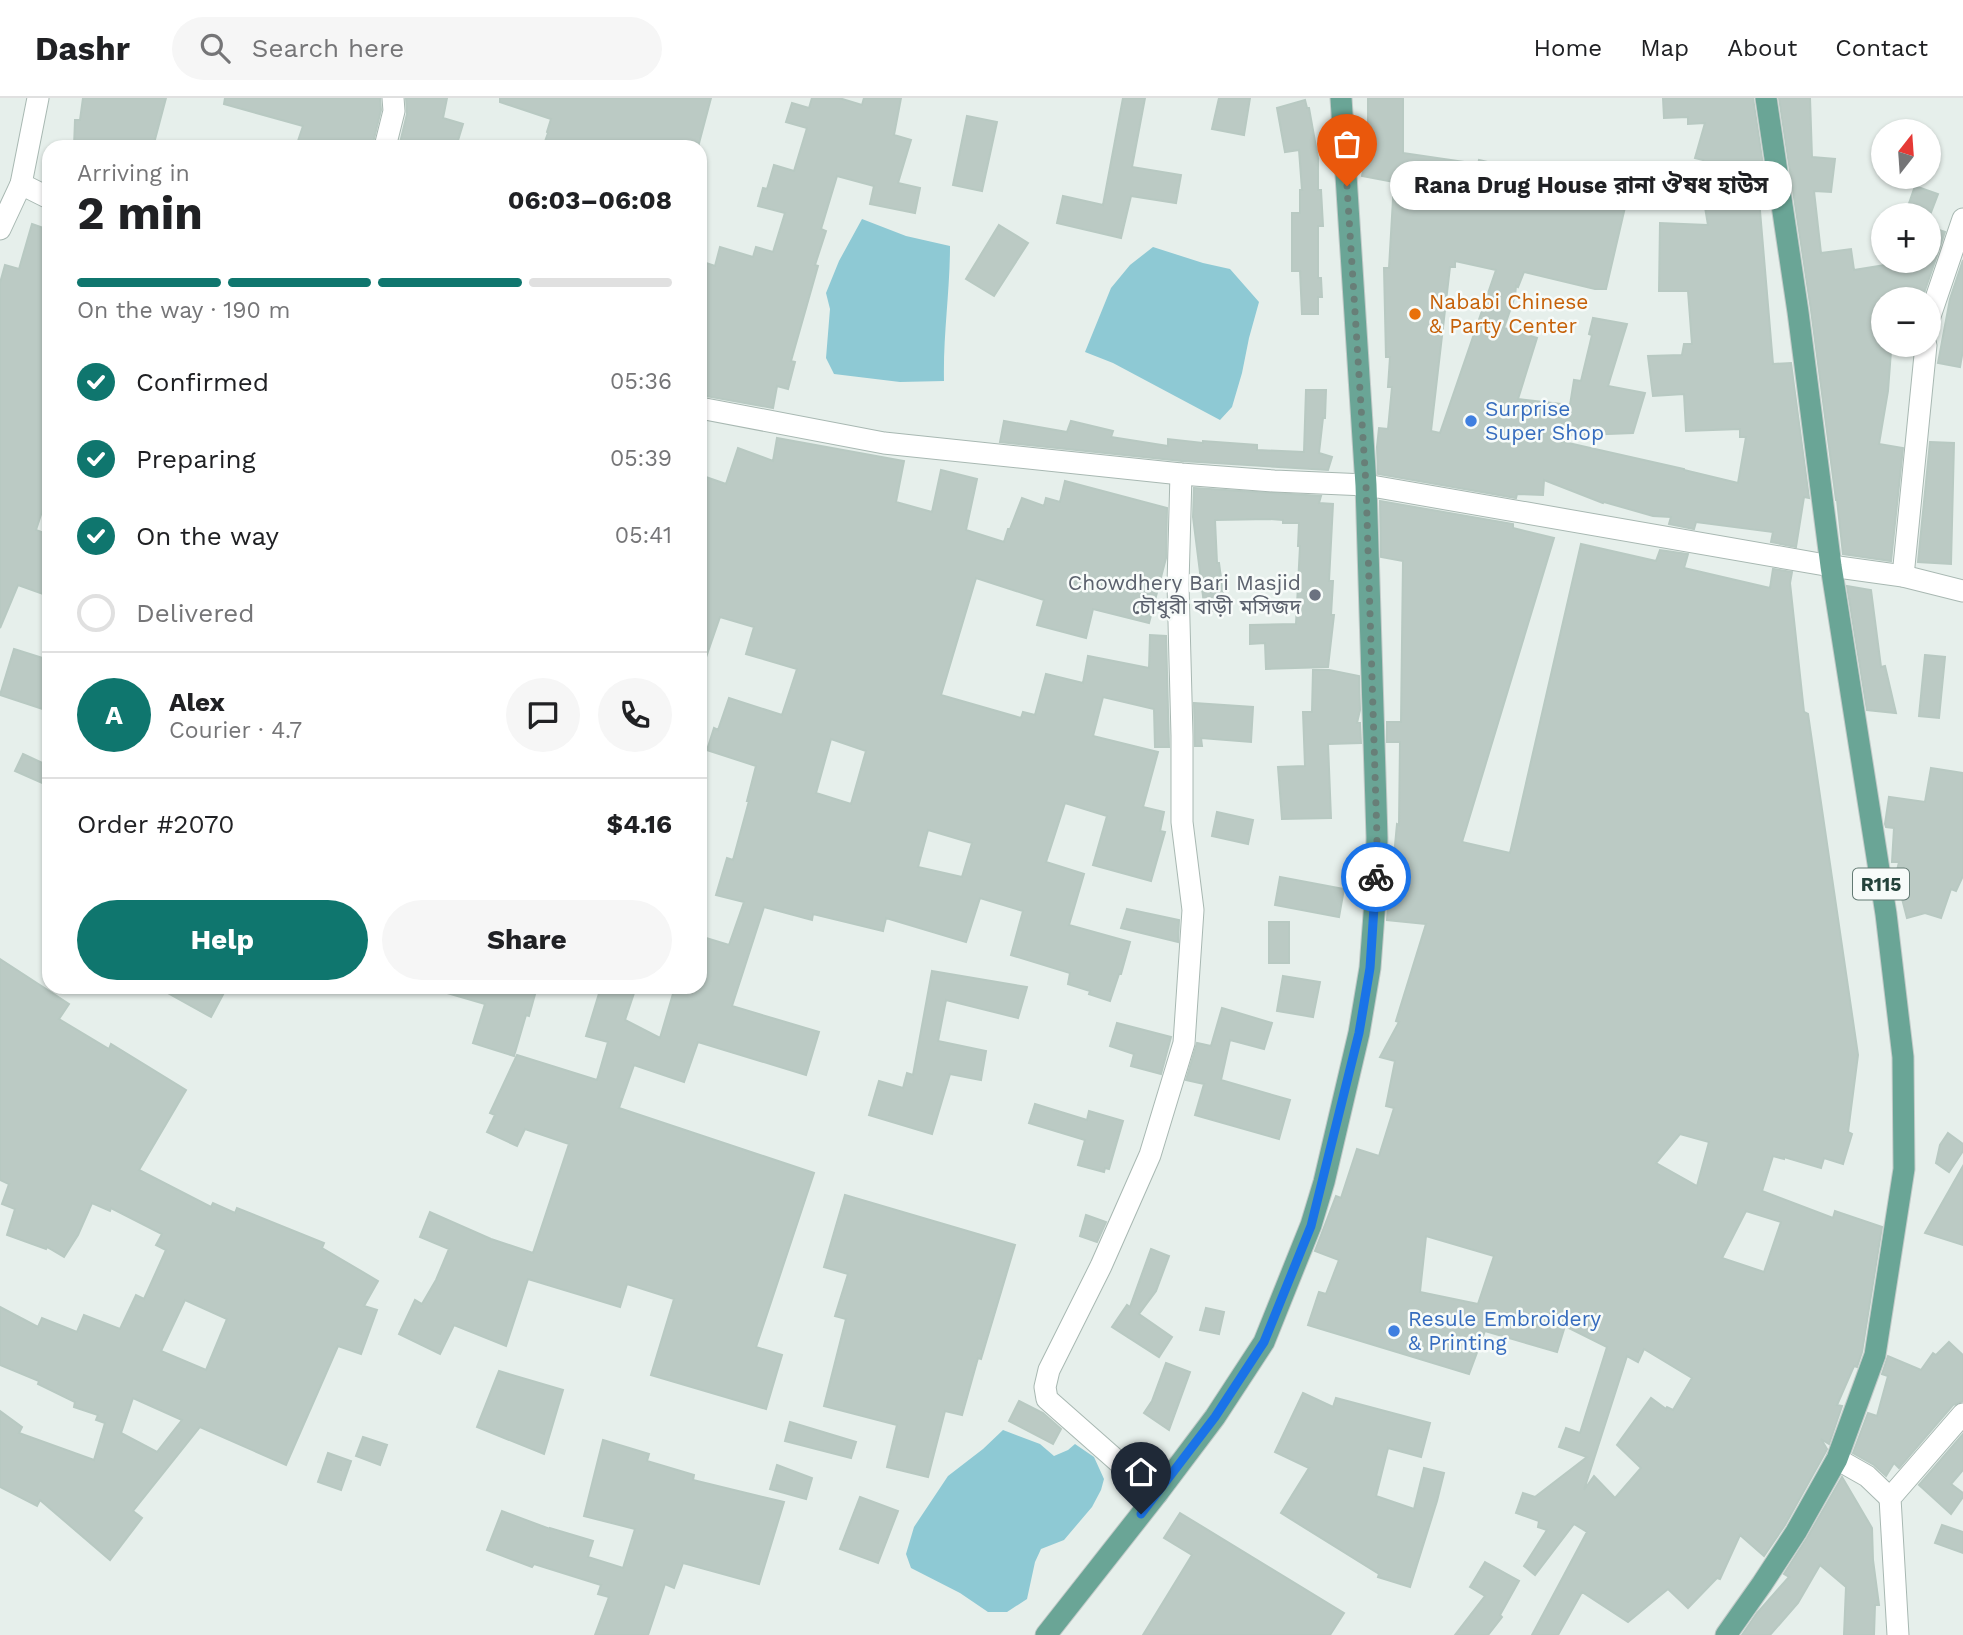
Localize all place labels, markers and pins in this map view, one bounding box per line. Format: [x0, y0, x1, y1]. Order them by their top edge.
pin [1317, 114, 1377, 186]
callout: Rana Drug House রানা ঔষধ হাউস [1389, 162, 1792, 210]
place label: Nababi Chinese & Party Center [1429, 289, 1588, 338]
marker: Nababi Chinese & Party Center [1407, 306, 1423, 322]
place label: Surprise Super Shop [1485, 396, 1604, 445]
marker: Surprise Super Shop [1463, 413, 1479, 429]
place label: Chowdhery Bari Masjid চৌধুরী বাড়ী মসিজদ [1068, 570, 1301, 619]
marker: Chowdhery Bari Masjid চৌধুরী বাড়ী মসিজদ [1307, 587, 1323, 603]
place label: Resule Embroidery & Printing [1408, 1306, 1601, 1355]
marker: Resule Embroidery & Printing [1386, 1323, 1402, 1339]
pin [1111, 1442, 1171, 1514]

